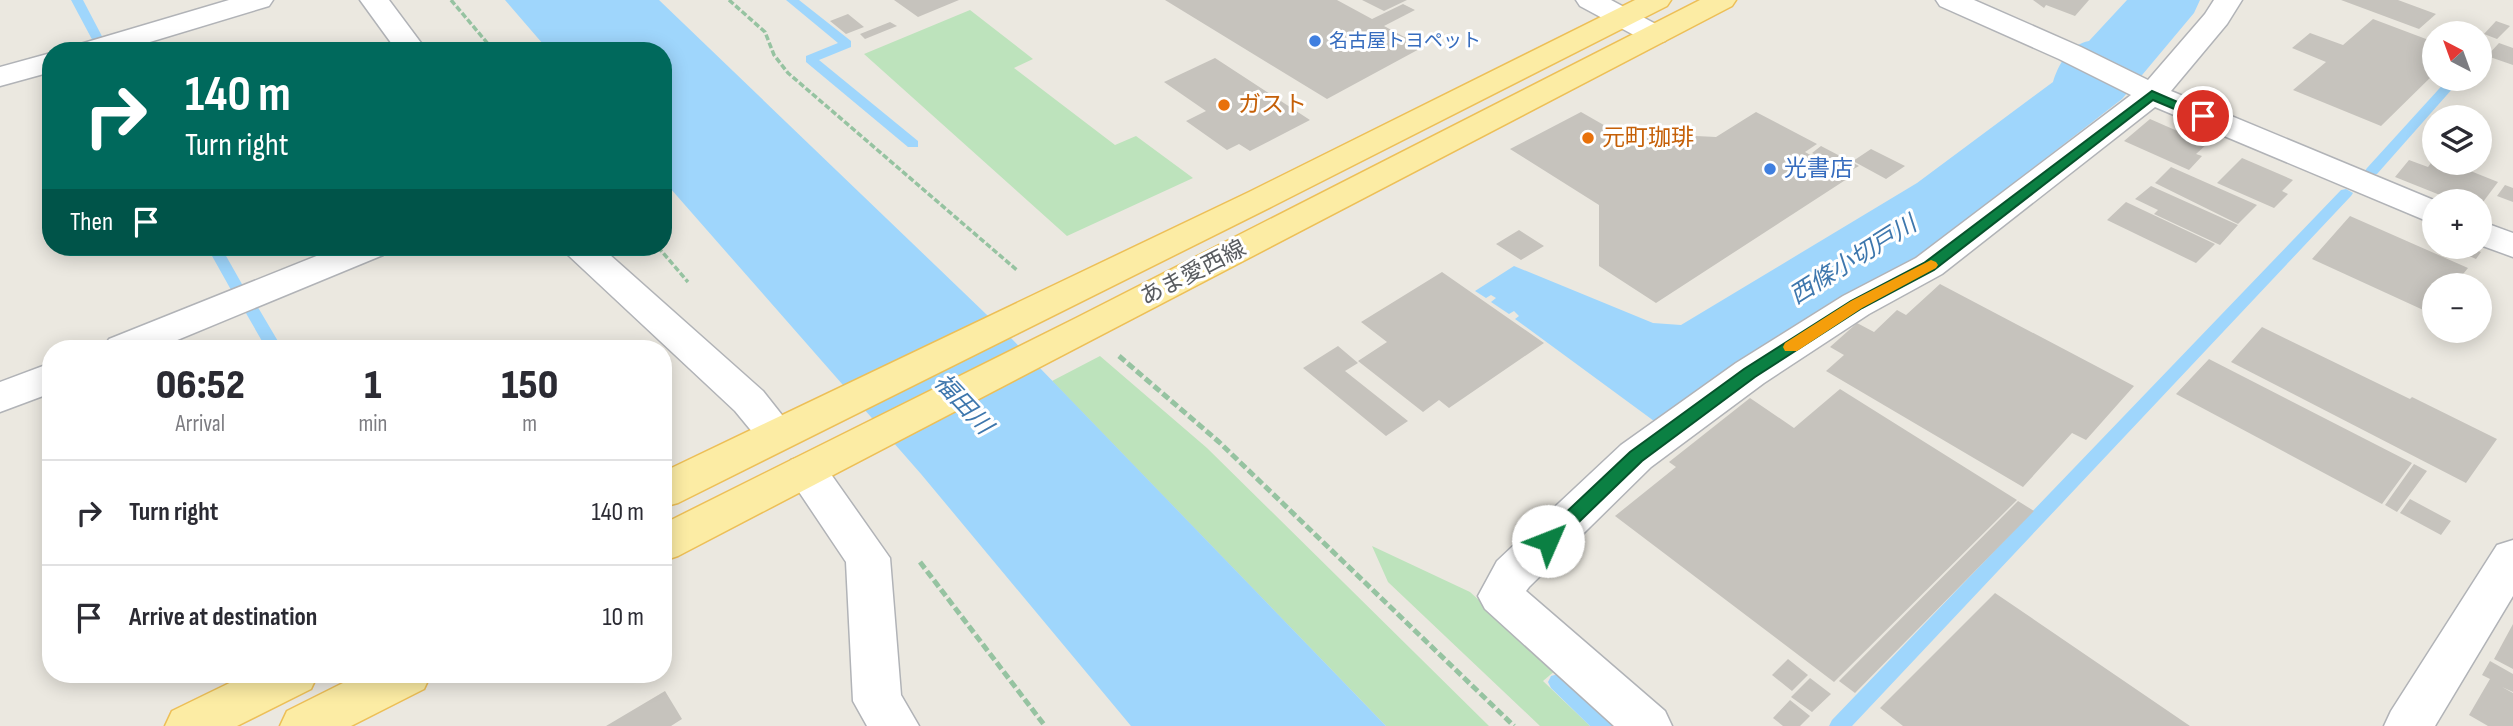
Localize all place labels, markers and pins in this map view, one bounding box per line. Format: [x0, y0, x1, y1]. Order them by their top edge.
place label: 名古屋トヨペット [1329, 30, 1481, 53]
marker: 名古屋トヨペット [1307, 33, 1323, 49]
pin [2173, 86, 2233, 146]
place label: ガスト [1238, 91, 1307, 119]
marker: ガスト [1216, 97, 1232, 113]
place label: 元町珈琲 [1602, 124, 1694, 152]
marker: 元町珈琲 [1580, 130, 1596, 146]
place label: 光書店 [1784, 155, 1853, 183]
marker: 光書店 [1762, 161, 1778, 177]

